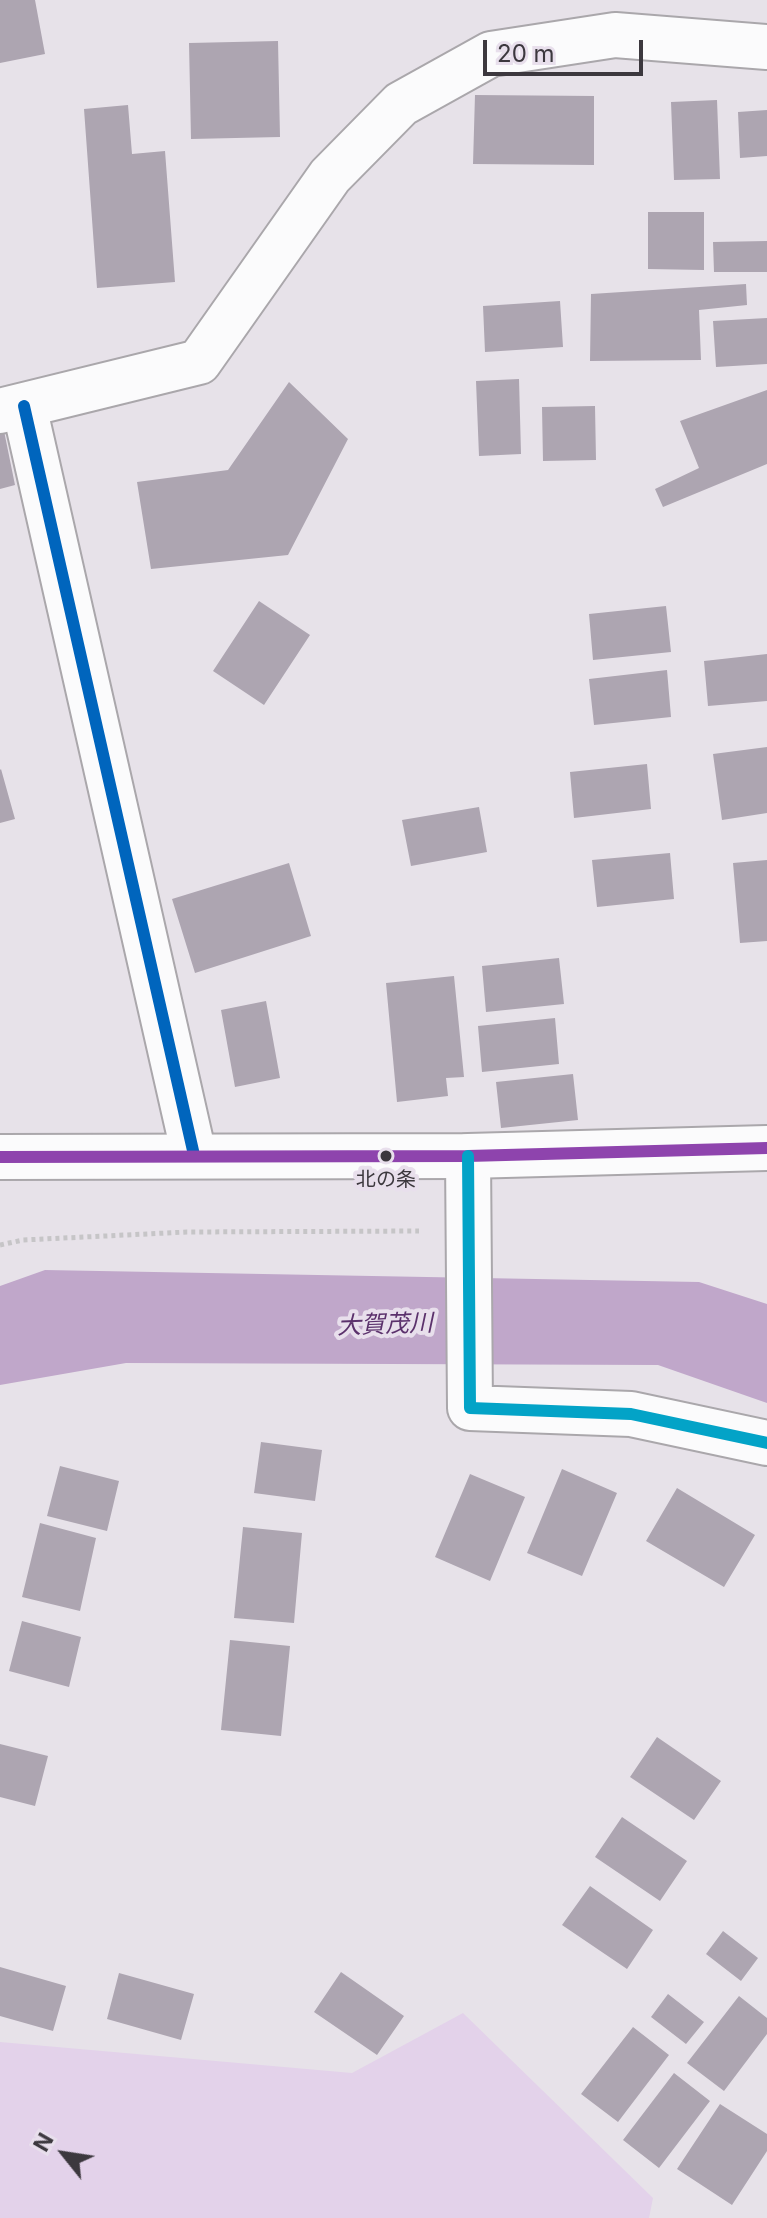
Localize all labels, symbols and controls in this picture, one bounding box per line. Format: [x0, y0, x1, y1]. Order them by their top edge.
scale bar [487, 24, 647, 74]
text: 20 m [497, 39, 555, 68]
marker: 北の条 [378, 1148, 394, 1164]
place label: 北の条 [356, 1168, 416, 1192]
water label: 大賀茂川 [337, 1309, 433, 1341]
north arrow [24, 2114, 104, 2194]
text: N [28, 2128, 59, 2156]

